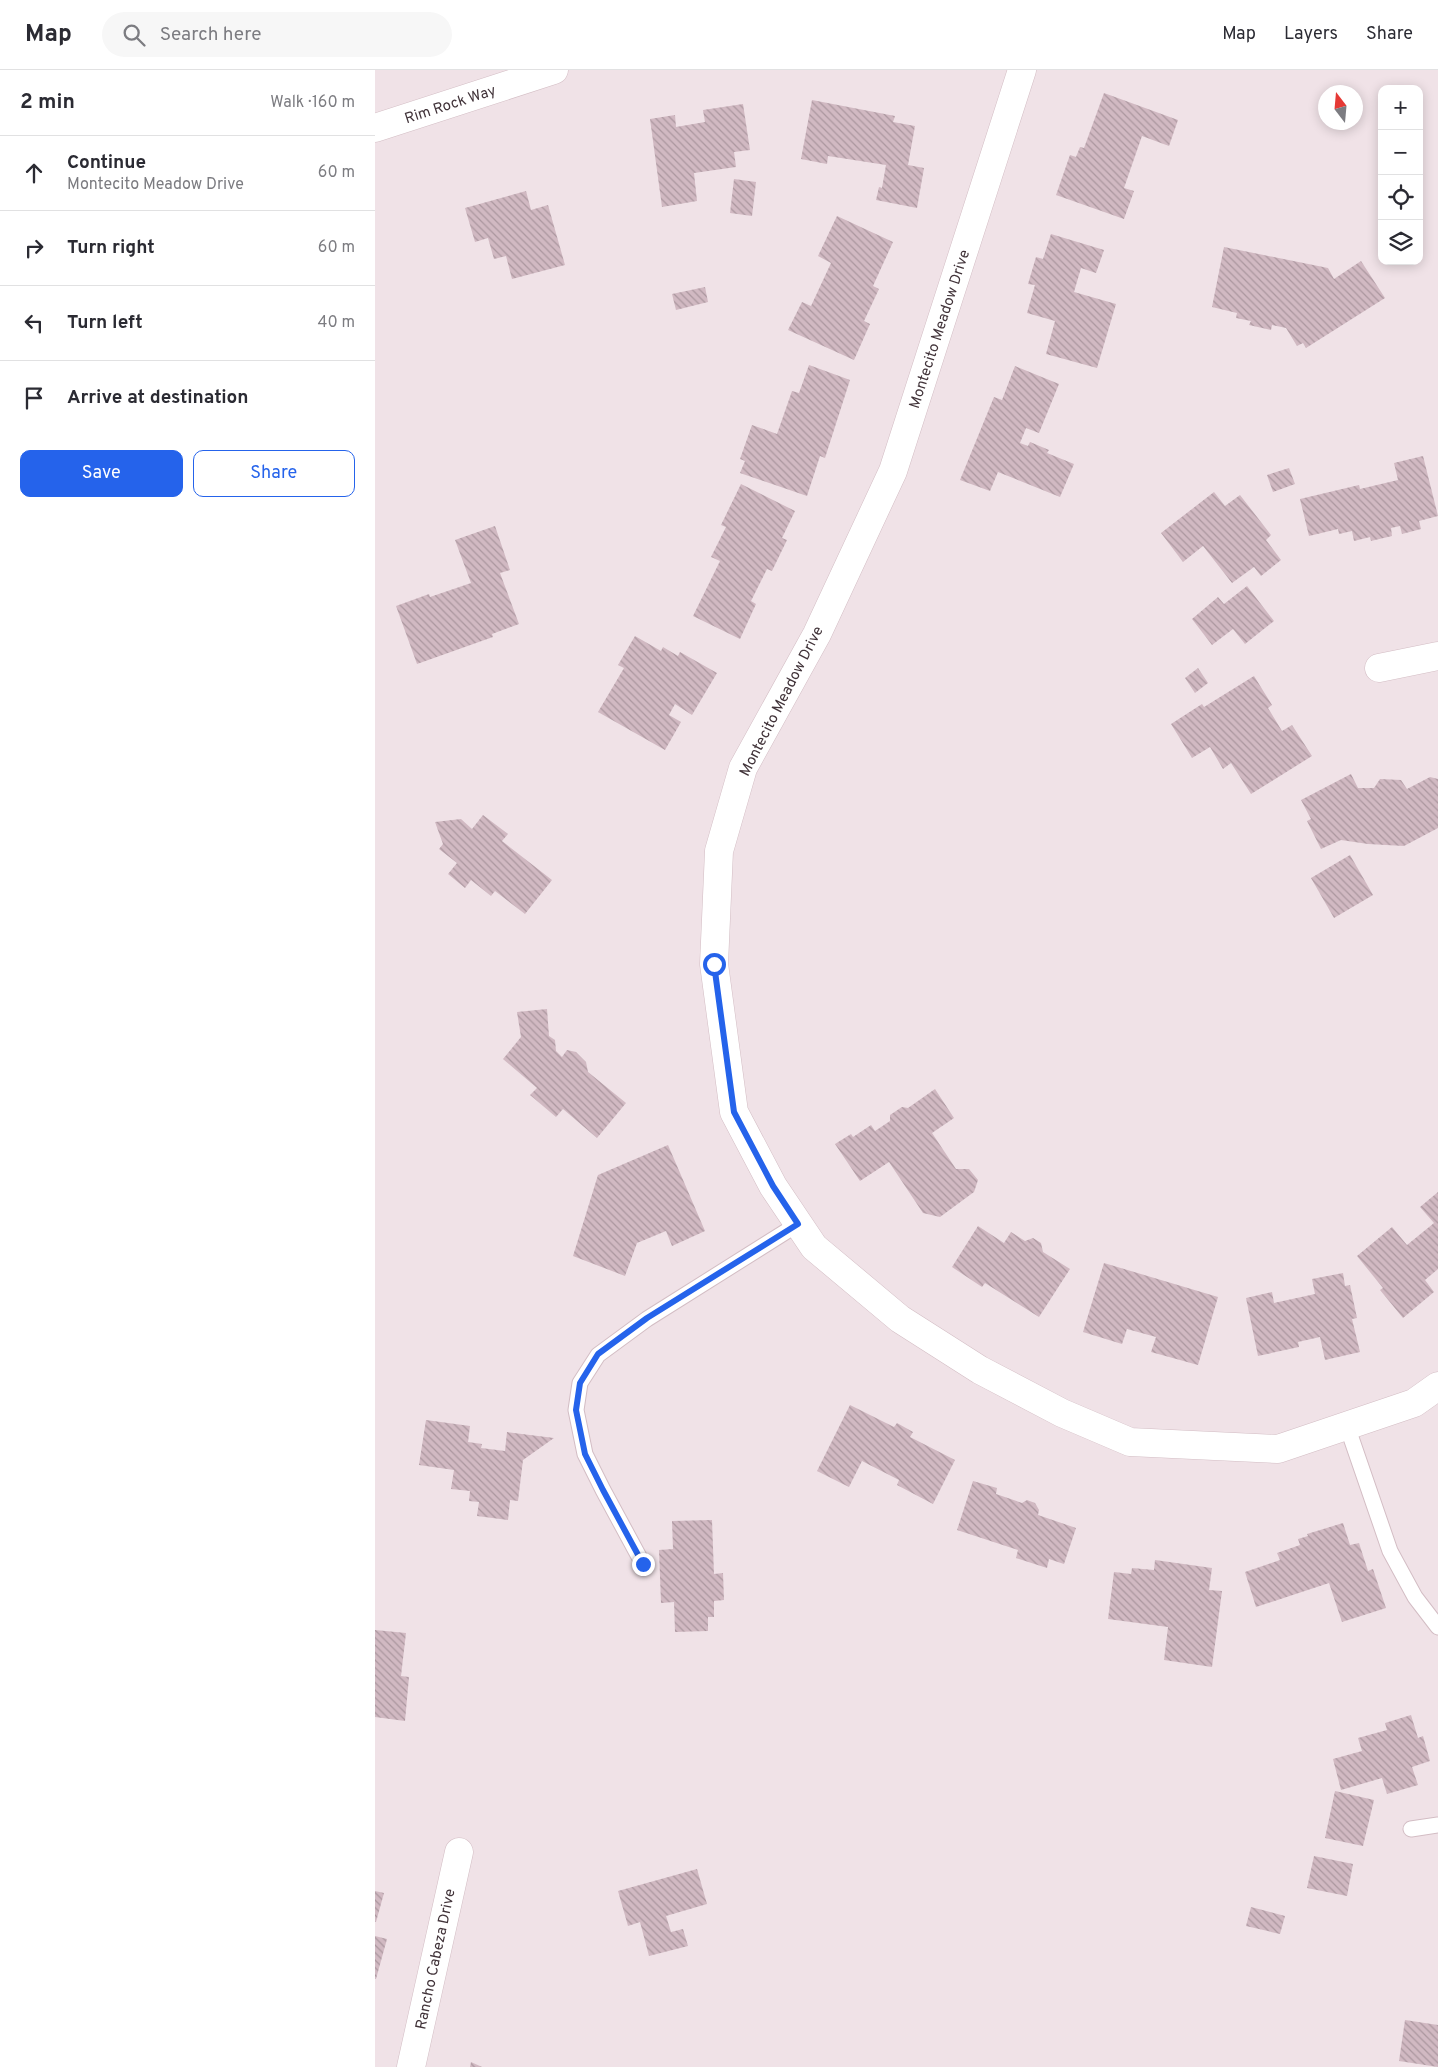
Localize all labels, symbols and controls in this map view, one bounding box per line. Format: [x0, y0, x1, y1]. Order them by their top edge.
search box [102, 12, 452, 57]
text: Map [25, 20, 72, 50]
icon: search [120, 21, 148, 49]
text: Search here [160, 23, 261, 47]
text: Map [1222, 23, 1256, 46]
text: Layers [1284, 23, 1338, 46]
text: Share [1366, 23, 1413, 46]
street label: Rim Rock Way [402, 82, 499, 129]
north arrow [1318, 85, 1363, 130]
map controls [1378, 85, 1423, 265]
button: + [1378, 85, 1423, 130]
text: 2 min [20, 89, 75, 116]
text: Walk · 160 m [270, 93, 355, 113]
button: − [1378, 130, 1423, 175]
text: Continue [67, 151, 146, 175]
icon: ahead [20, 159, 48, 187]
text: 60 m [318, 163, 355, 183]
text: Montecito Meadow Drive [67, 175, 244, 195]
button: locate [1378, 175, 1423, 220]
button: layers [1378, 220, 1423, 265]
icon: right [20, 234, 48, 262]
text: Turn right [67, 236, 155, 260]
text: 60 m [318, 238, 355, 258]
street label: Montecito Meadow Drive [906, 248, 975, 411]
icon: left [20, 309, 48, 337]
text: Turn left [67, 311, 143, 335]
text: 40 m [317, 313, 355, 333]
icon: arrive [20, 384, 48, 412]
text: Arrive at destination [67, 386, 248, 410]
button: Save [20, 450, 183, 497]
button: Share [193, 450, 355, 497]
street label: Montecito Meadow Drive [736, 623, 828, 780]
route start [703, 953, 726, 976]
route end [632, 1553, 655, 1576]
street label: Rancho Cabeza Drive [412, 1887, 461, 2031]

